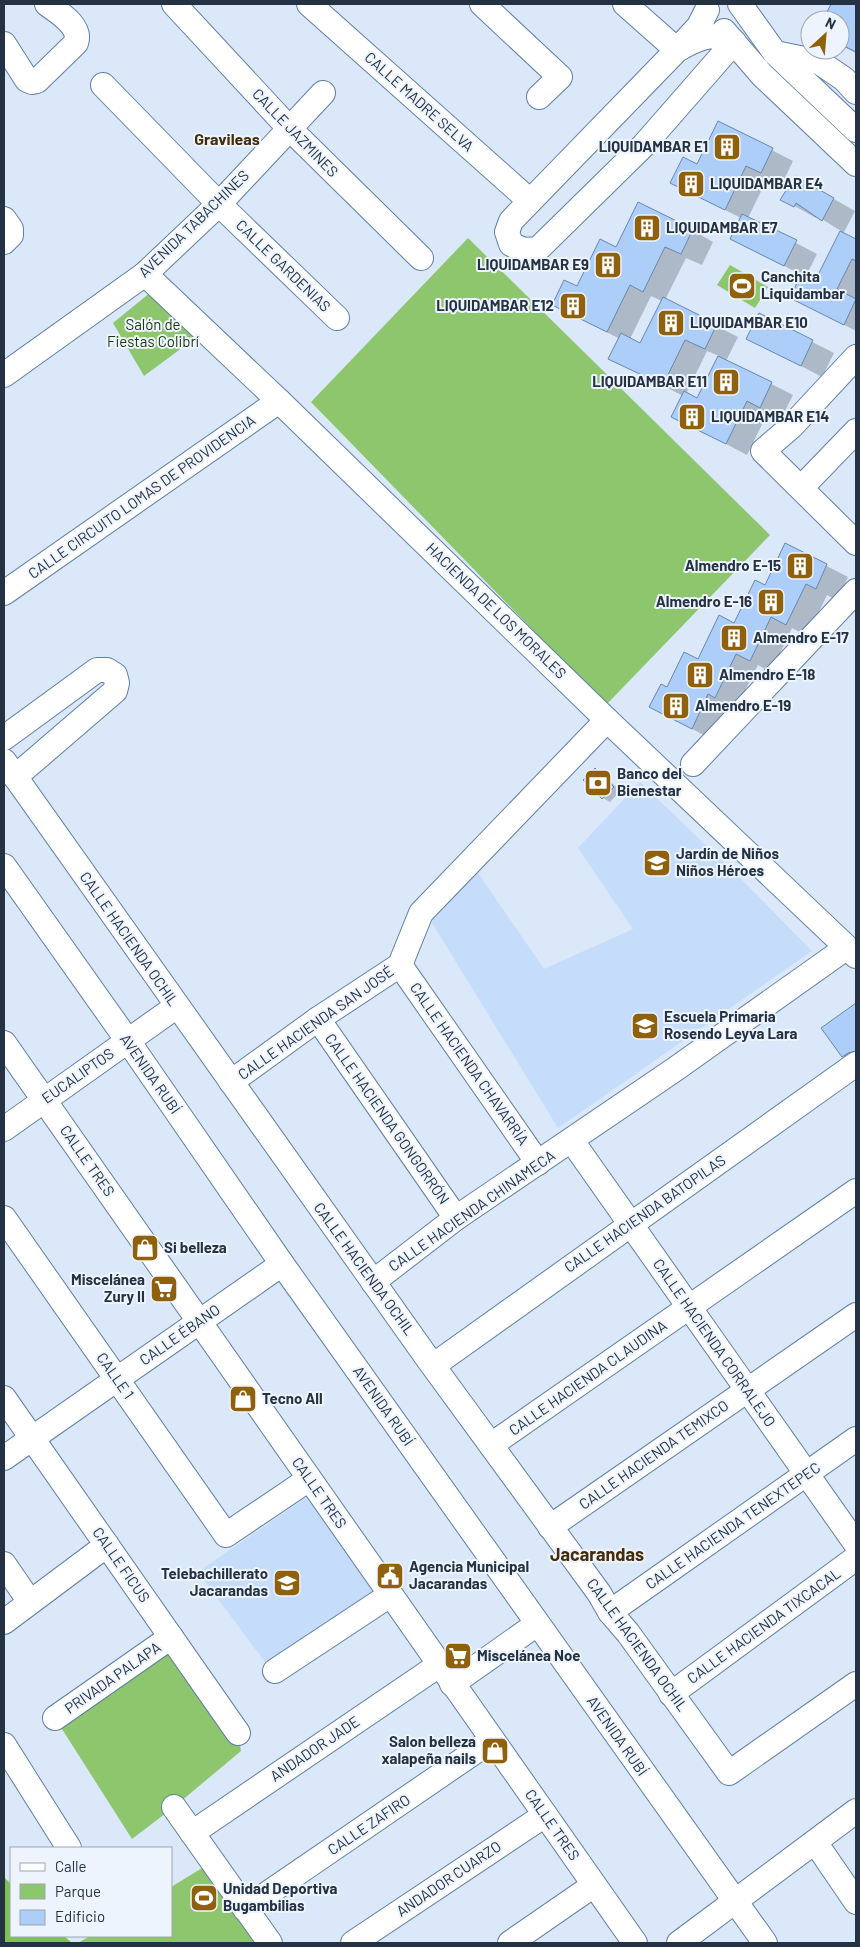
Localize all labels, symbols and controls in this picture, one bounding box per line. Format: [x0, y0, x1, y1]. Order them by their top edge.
north arrow [800, 10, 850, 60]
text: N [823, 13, 839, 33]
street label: CALLE MADRE SELVA [362, 48, 478, 155]
street label: CALLE JAZMINES [249, 84, 342, 180]
district label: Gravileas [194, 129, 260, 148]
building icon: LIQUIDAMBAR E1 [712, 132, 742, 162]
place label: LIQUIDAMBAR E1 [599, 137, 708, 155]
street label: AVENIDA TABACHINES [134, 166, 252, 281]
building icon: LIQUIDAMBAR E4 [676, 169, 706, 199]
place label: LIQUIDAMBAR E4 [710, 174, 823, 192]
building icon: LIQUIDAMBAR E7 [632, 213, 662, 243]
street label: CALLE GARDENIAS [233, 216, 335, 315]
place label: LIQUIDAMBAR E7 [666, 218, 778, 236]
building icon: LIQUIDAMBAR E9 [593, 250, 623, 280]
place label: LIQUIDAMBAR E9 [477, 255, 589, 273]
place label: Canchita Liquidambar [761, 267, 845, 302]
sports icon: Canchita Liquidambar [727, 271, 757, 301]
building icon: LIQUIDAMBAR E12 [558, 291, 588, 321]
place label: LIQUIDAMBAR E12 [436, 296, 554, 314]
building icon: LIQUIDAMBAR E10 [656, 308, 686, 338]
place label: LIQUIDAMBAR E10 [690, 313, 808, 331]
park label: Salón de Fiestas Colibrí [107, 315, 199, 350]
building icon: LIQUIDAMBAR E11 [711, 367, 741, 397]
place label: LIQUIDAMBAR E11 [592, 372, 707, 390]
building icon: LIQUIDAMBAR E14 [677, 402, 707, 432]
place label: LIQUIDAMBAR E14 [711, 407, 829, 425]
street label: CALLE CIRCUITO LOMAS DE PROVIDENCIA [24, 410, 258, 582]
street label: HACIENDA DE LOS MORALES [423, 538, 571, 682]
building icon: Almendro E-15 [785, 551, 815, 581]
place label: Almendro E-15 [685, 556, 781, 574]
building icon: Almendro E-16 [756, 587, 786, 617]
place label: Almendro E-16 [656, 592, 752, 610]
building icon: Almendro E-17 [719, 623, 749, 653]
place label: Almendro E-17 [753, 628, 849, 646]
building icon: Almendro E-18 [685, 660, 715, 690]
place label: Almendro E-18 [719, 665, 815, 683]
building icon: Almendro E-19 [661, 691, 691, 721]
place label: Almendro E-19 [695, 696, 791, 714]
place label: Banco del Bienestar [617, 764, 682, 799]
bank icon: Banco del Bienestar [583, 768, 613, 798]
place label: Jardín de Niños Niños Héroes [676, 844, 780, 879]
school or university icon: Jardín de Niños Niños Héroes [642, 848, 672, 878]
street label: CALLE HACIENDA OCHIL [77, 868, 183, 1009]
street label: CALLE HACIENDA SAN JOSÉ [234, 962, 397, 1083]
street label: CALLE HACIENDA CHAVARRÍA [407, 979, 533, 1148]
place label: Escuela Primaria Rosendo Leyva Lara [664, 1007, 798, 1042]
school or university icon: Escuela Primaria Rosendo Leyva Lara [630, 1011, 660, 1041]
street label: AVENIDA RUBÍ [117, 1030, 185, 1117]
street label: CALLE HACIENDA GONGORRÓN [322, 1030, 454, 1207]
street label: EUCALIPTOS [38, 1044, 117, 1107]
street label: CALLE TRES [57, 1121, 119, 1200]
street label: CALLE HACIENDA CHINAMECA [385, 1146, 558, 1275]
street label: CALLE HACIENDA BATOPILAS [560, 1151, 729, 1276]
street label: CALLE HACIENDA OCHIL [311, 1198, 419, 1338]
shop icon: Si belleza [130, 1233, 160, 1263]
place label: Si belleza [164, 1238, 227, 1256]
street label: CALLE HACIENDA CORRALEJO [650, 1255, 780, 1430]
place label: Miscelánea Zury II [71, 1270, 145, 1305]
supermarket icon: Miscelánea Zury II [149, 1274, 179, 1304]
street label: CALLE ÉBANO [136, 1300, 223, 1369]
street label: CALLE HACIENDA CLAUDINA [505, 1316, 670, 1439]
street label: CALLE 1 [93, 1349, 138, 1402]
street label: AVENIDA RUBÍ [350, 1362, 418, 1449]
shop icon: Tecno All [228, 1384, 258, 1414]
place label: Tecno All [262, 1389, 323, 1407]
street label: CALLE HACIENDA TEMIXCO [575, 1396, 732, 1513]
street label: CALLE TRES [289, 1453, 351, 1532]
street label: CALLE HACIENDA TENEXTEPEC [642, 1458, 823, 1593]
street label: CALLE FICUS [89, 1524, 154, 1605]
district label: Jacarandas [550, 1543, 644, 1565]
place label: Agencia Municipal Jacarandas [409, 1557, 529, 1592]
public building icon: Agencia Municipal Jacarandas [375, 1561, 405, 1591]
place label: Telebachillerato Jacarandas [161, 1564, 268, 1599]
street label: CALLE HACIENDA TIXCACAL [683, 1564, 844, 1687]
school or university icon: Telebachillerato Jacarandas [272, 1568, 302, 1598]
street label: CALLE HACIENDA OCHIL [584, 1574, 692, 1714]
street label: PRIVADA PALAPA [61, 1637, 164, 1717]
supermarket icon: Miscelánea Noe [443, 1641, 473, 1671]
place label: Miscelánea Noe [477, 1646, 581, 1664]
street label: AVENIDA RUBÍ [584, 1692, 652, 1779]
street label: ANDADOR JADE [266, 1712, 363, 1785]
place label: Salon belleza xalapeña nails [382, 1732, 476, 1767]
shop icon: Salon belleza xalapeña nails [480, 1736, 510, 1766]
street label: CALLE TRES [522, 1785, 584, 1864]
street label: CALLE ZAFIRO [324, 1790, 413, 1858]
street label: ANDADOR CUARZO [393, 1836, 504, 1920]
legend [10, 1847, 172, 1937]
text: Calle [55, 1857, 87, 1875]
place label: Unidad Deportiva Bugambilias [223, 1879, 337, 1914]
text: Parque [55, 1882, 101, 1900]
sports icon: Unidad Deportiva Bugambilias [189, 1883, 219, 1913]
text: Edificio [55, 1907, 105, 1925]

